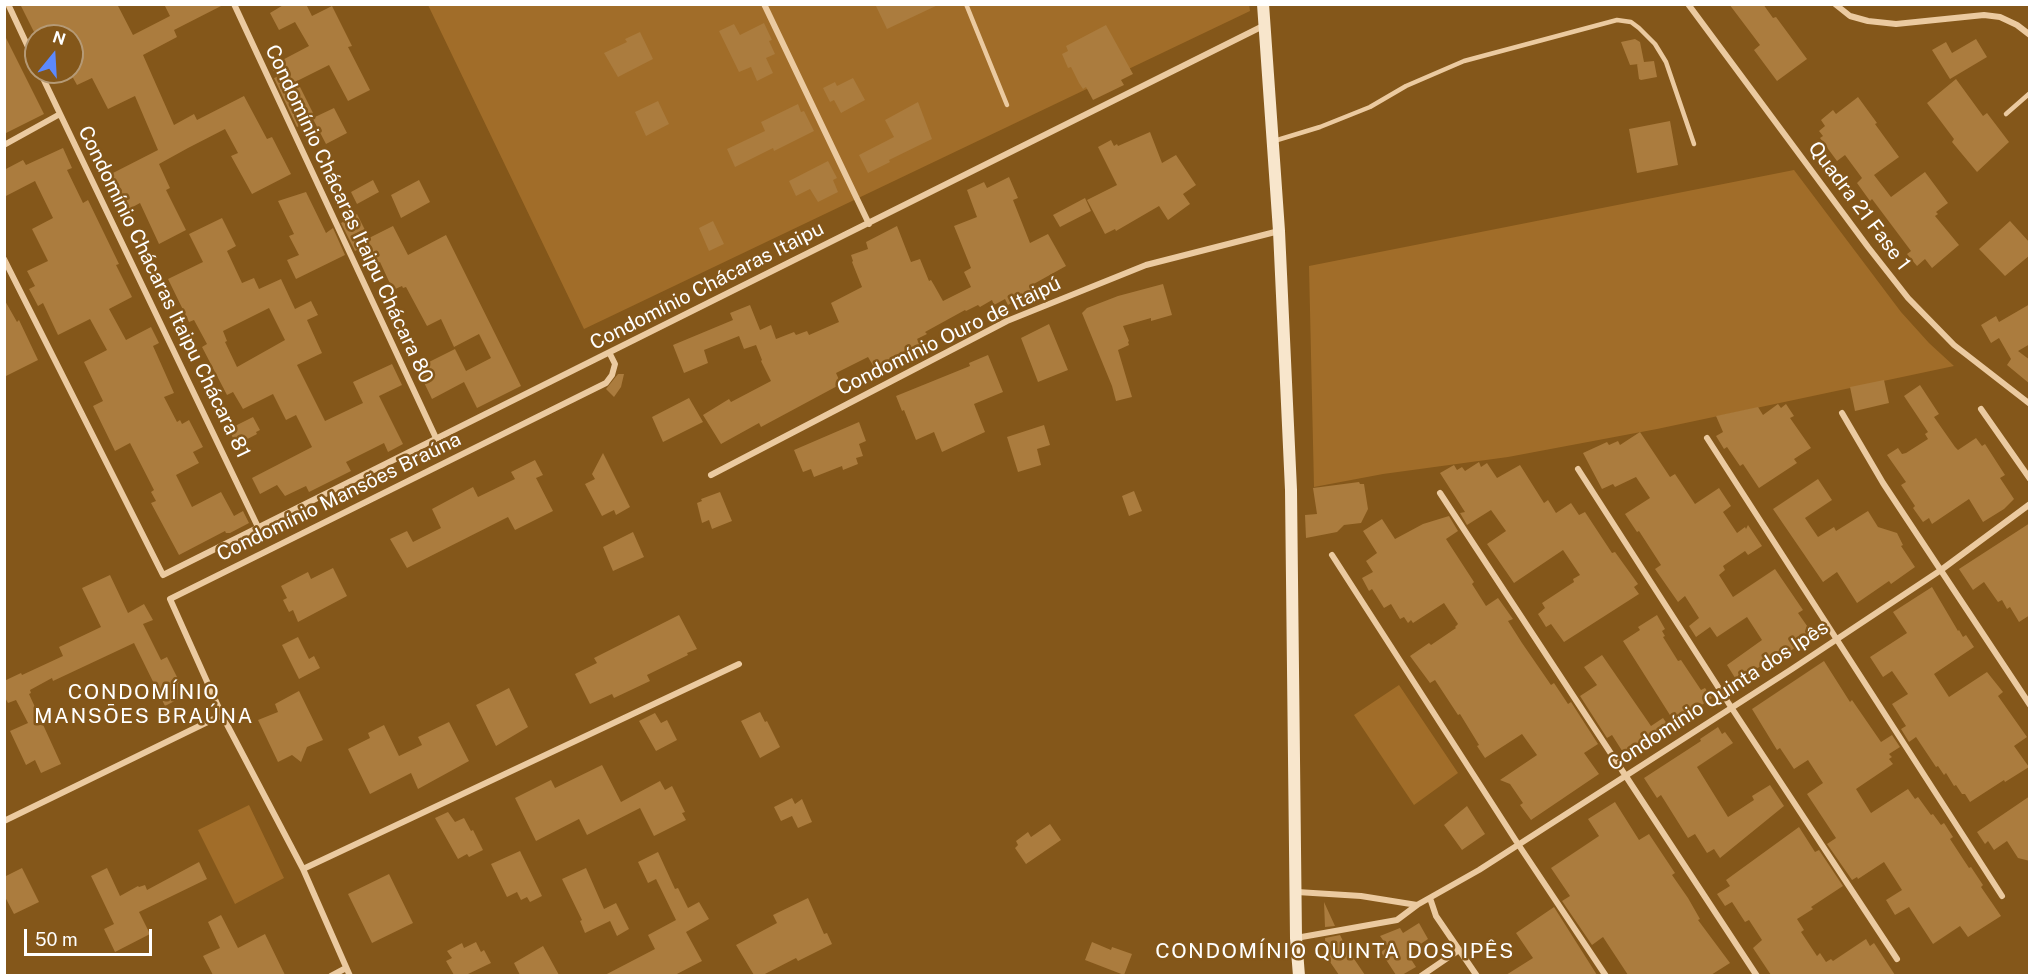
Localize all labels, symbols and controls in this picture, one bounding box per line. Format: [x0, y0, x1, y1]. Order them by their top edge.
north arrow [24, 24, 84, 84]
text: N [50, 27, 68, 49]
street label: Condomínio Chácaras Itaipu Chácara 80 [260, 41, 438, 387]
street label: Condomínio Chácaras Itaipu Chácara 81 [73, 122, 255, 462]
street label: Quadra 21 Fase 1 [1803, 137, 1915, 275]
street label: Condomínio Chácaras Itaipu [586, 216, 828, 356]
street label: Condomínio Ouro de Itaipú [833, 271, 1065, 401]
street label: Condomínio Mansões Braúna [213, 427, 465, 567]
street label: Condomínio Quinta dos Ipês [1603, 616, 1833, 776]
district label: CONDOMÍNIO MANSÕES BRAÚNA [34, 680, 254, 730]
scale bar [27, 917, 154, 955]
text: 50 m [35, 929, 78, 950]
district label: CONDOMÍNIO QUINTA DOS IPÊS [1155, 939, 1515, 965]

